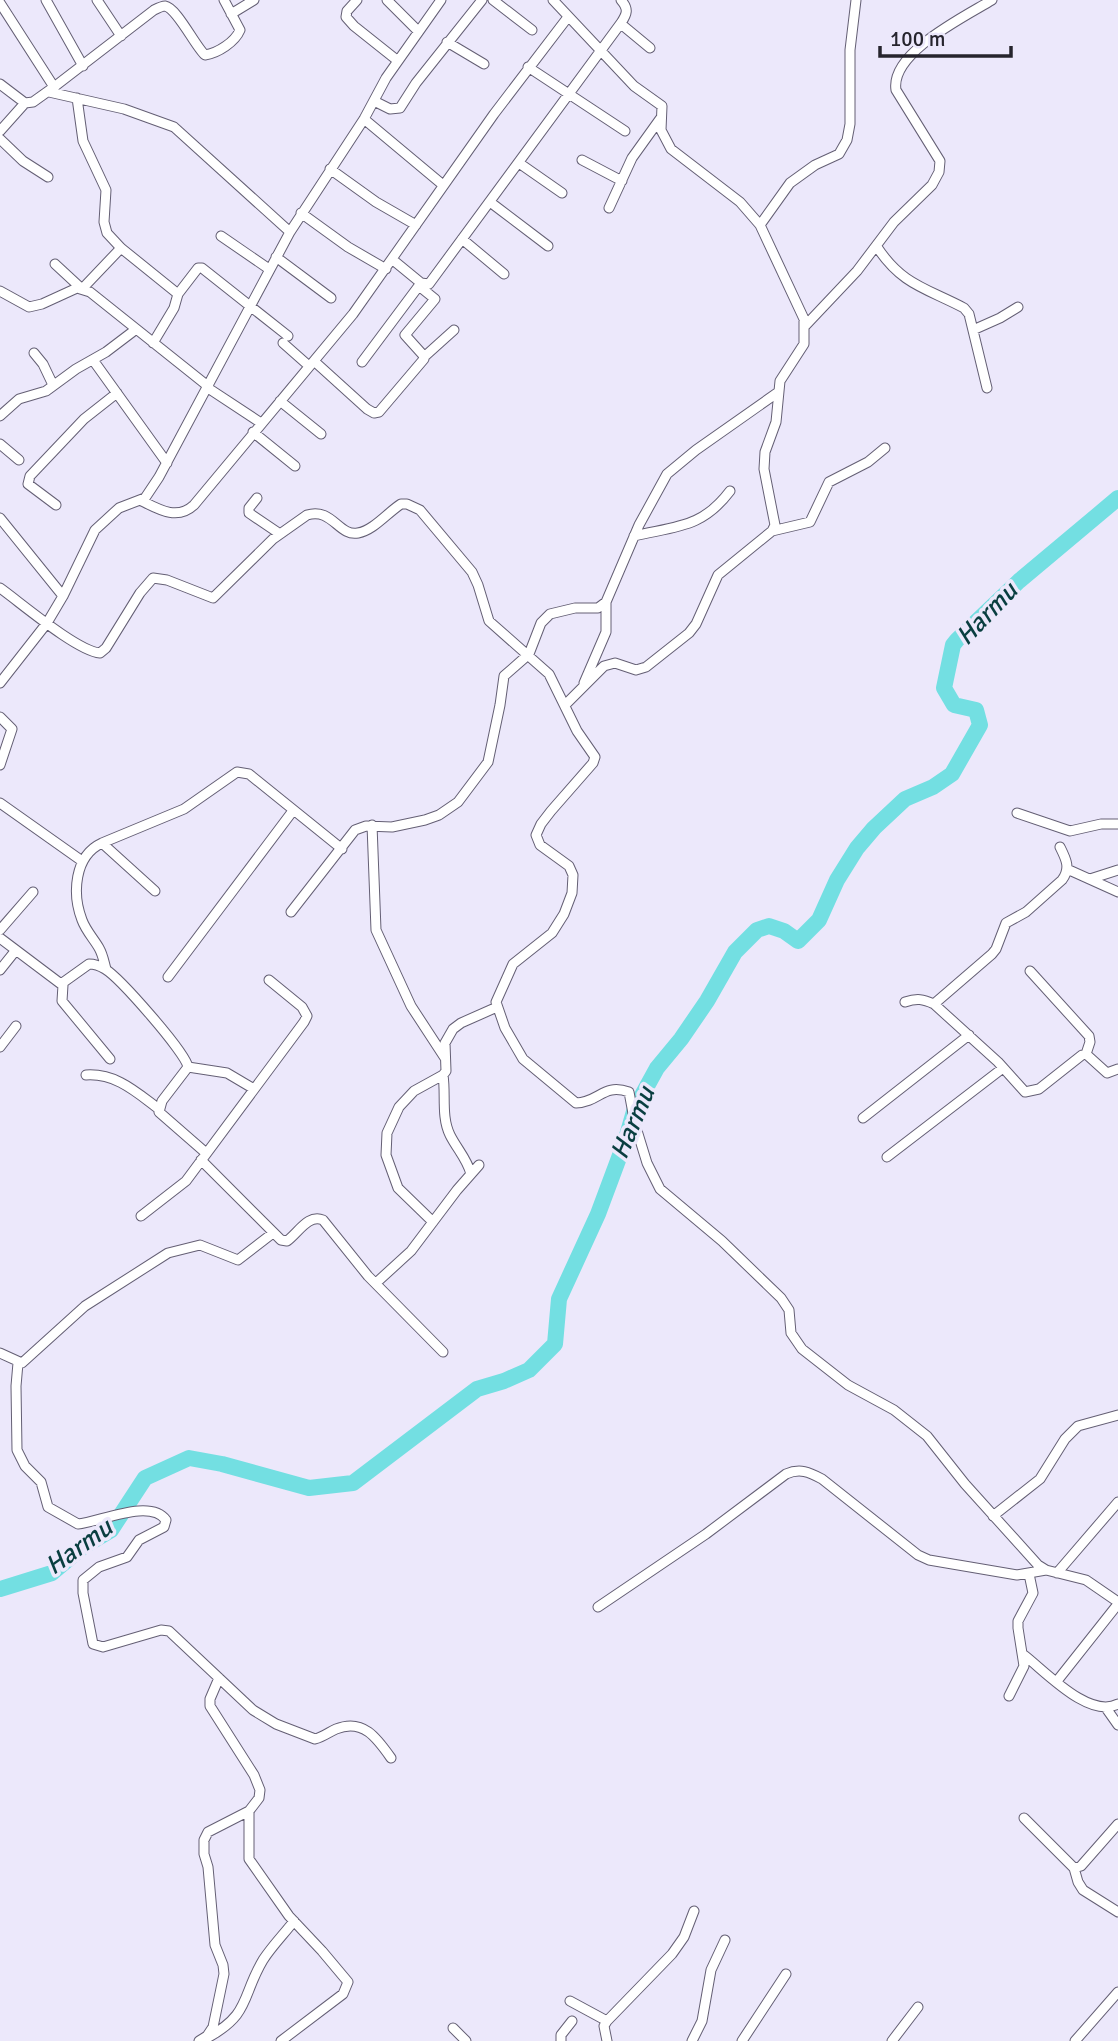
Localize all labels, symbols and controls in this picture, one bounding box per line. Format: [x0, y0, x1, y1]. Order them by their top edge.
scale bar [880, 14, 1011, 58]
text: 100 m [890, 26, 945, 52]
water label: Harmu [949, 575, 1026, 652]
water label: Harmu [604, 1080, 663, 1164]
water label: Harmu [39, 1511, 120, 1582]

